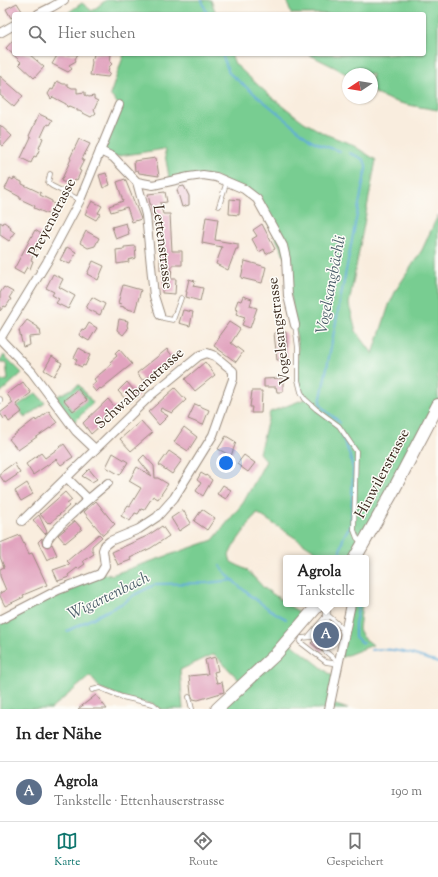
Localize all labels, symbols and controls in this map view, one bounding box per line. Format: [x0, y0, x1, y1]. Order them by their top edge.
search box [12, 12, 426, 56]
icon: search [26, 23, 48, 45]
text: Hier suchen [58, 24, 136, 45]
north arrow [342, 68, 378, 104]
street label: Preyenstrasse [24, 175, 82, 261]
street label: Lettenstrasse [146, 204, 178, 290]
water label: Vogelsangbächli [311, 234, 353, 336]
street label: Vogelsangstrasse [263, 276, 297, 386]
street label: Schwalbenstrasse [91, 343, 189, 435]
street label: Hinwilerstrasse [350, 425, 416, 523]
your location [216, 453, 236, 473]
popup [283, 555, 369, 607]
text: Agrola [297, 562, 341, 583]
water label: Wigartenbach [64, 567, 154, 627]
text: Tankstelle [297, 583, 355, 601]
pin: A [313, 620, 339, 650]
text: In der Nähe [16, 723, 102, 747]
text: Agrola [54, 772, 98, 793]
text: A [24, 783, 34, 801]
text: 190 m [391, 783, 422, 801]
text: Tankstelle · Ettenhauserstrasse [54, 793, 224, 811]
tab: Karte [54, 830, 80, 870]
tab: Route [189, 830, 218, 870]
tab: Gespeichert [327, 830, 384, 870]

